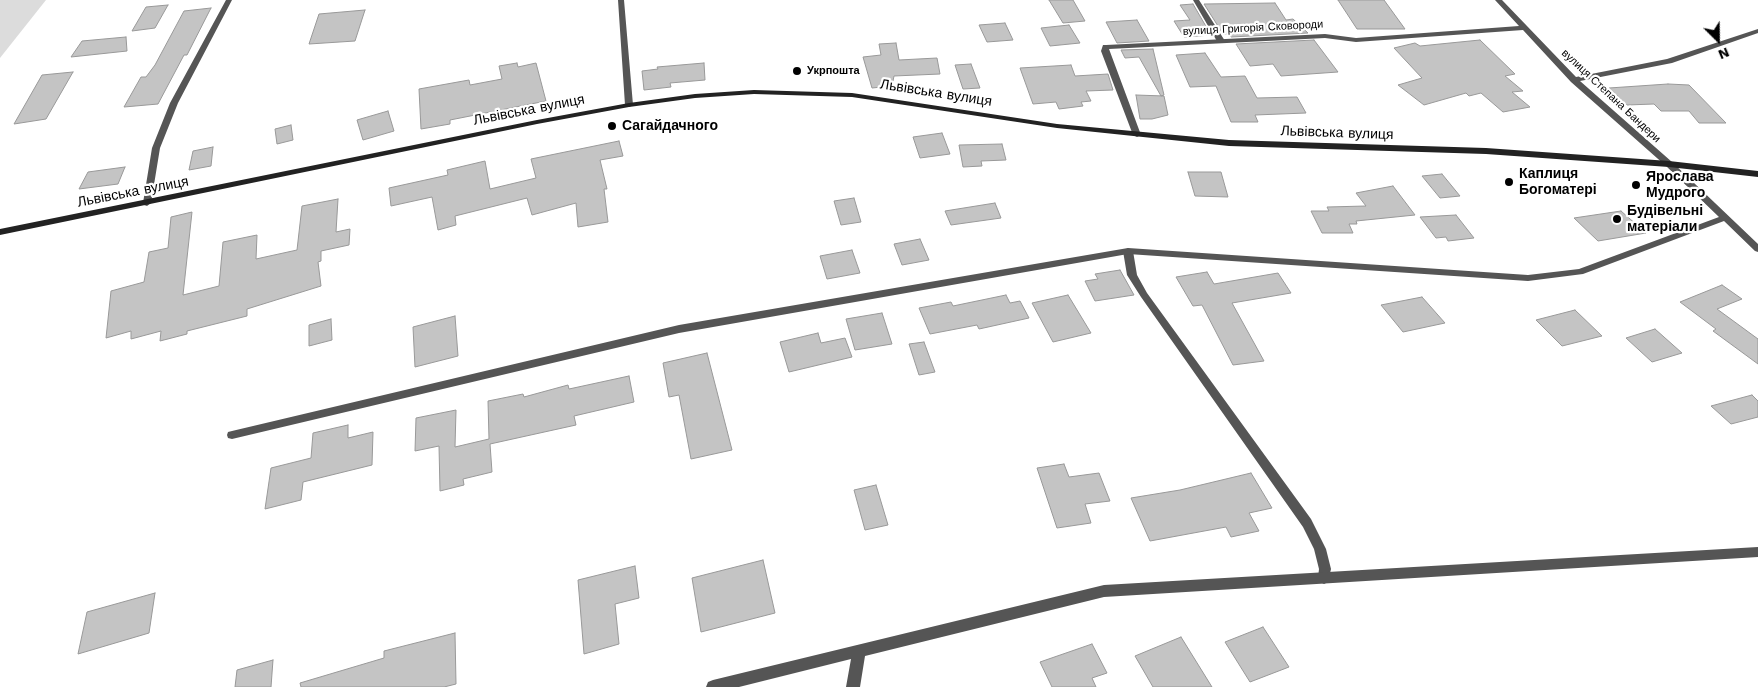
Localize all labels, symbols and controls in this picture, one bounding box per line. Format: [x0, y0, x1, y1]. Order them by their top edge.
north arrow [1693, 15, 1743, 65]
street label: вулиця Григорія Сковороди [1182, 18, 1324, 38]
text: N [1716, 44, 1732, 63]
street label: вулиця Степана Бандери [1559, 47, 1663, 145]
place label: Укрпошта [807, 64, 860, 78]
marker: Укрпошта [791, 65, 803, 77]
street label: Львівська вулиця [879, 76, 993, 110]
street label: Львівська вулиця [472, 91, 586, 129]
place label: Сагайдачного [622, 118, 718, 134]
marker: Сагайдачного [606, 120, 618, 132]
street label: Львівська вулиця [1280, 123, 1394, 143]
place label: Каплиця Богоматері [1519, 166, 1597, 198]
place label: Ярослава Мудрого [1646, 169, 1714, 202]
street label: Львівська вулиця [76, 173, 190, 211]
marker: Каплиця Богоматері [1503, 176, 1515, 188]
marker: Ярослава Мудрого [1630, 179, 1642, 191]
place label: Будівельні матеріали [1627, 203, 1703, 236]
marker: Будівельні матеріали [1611, 213, 1623, 225]

